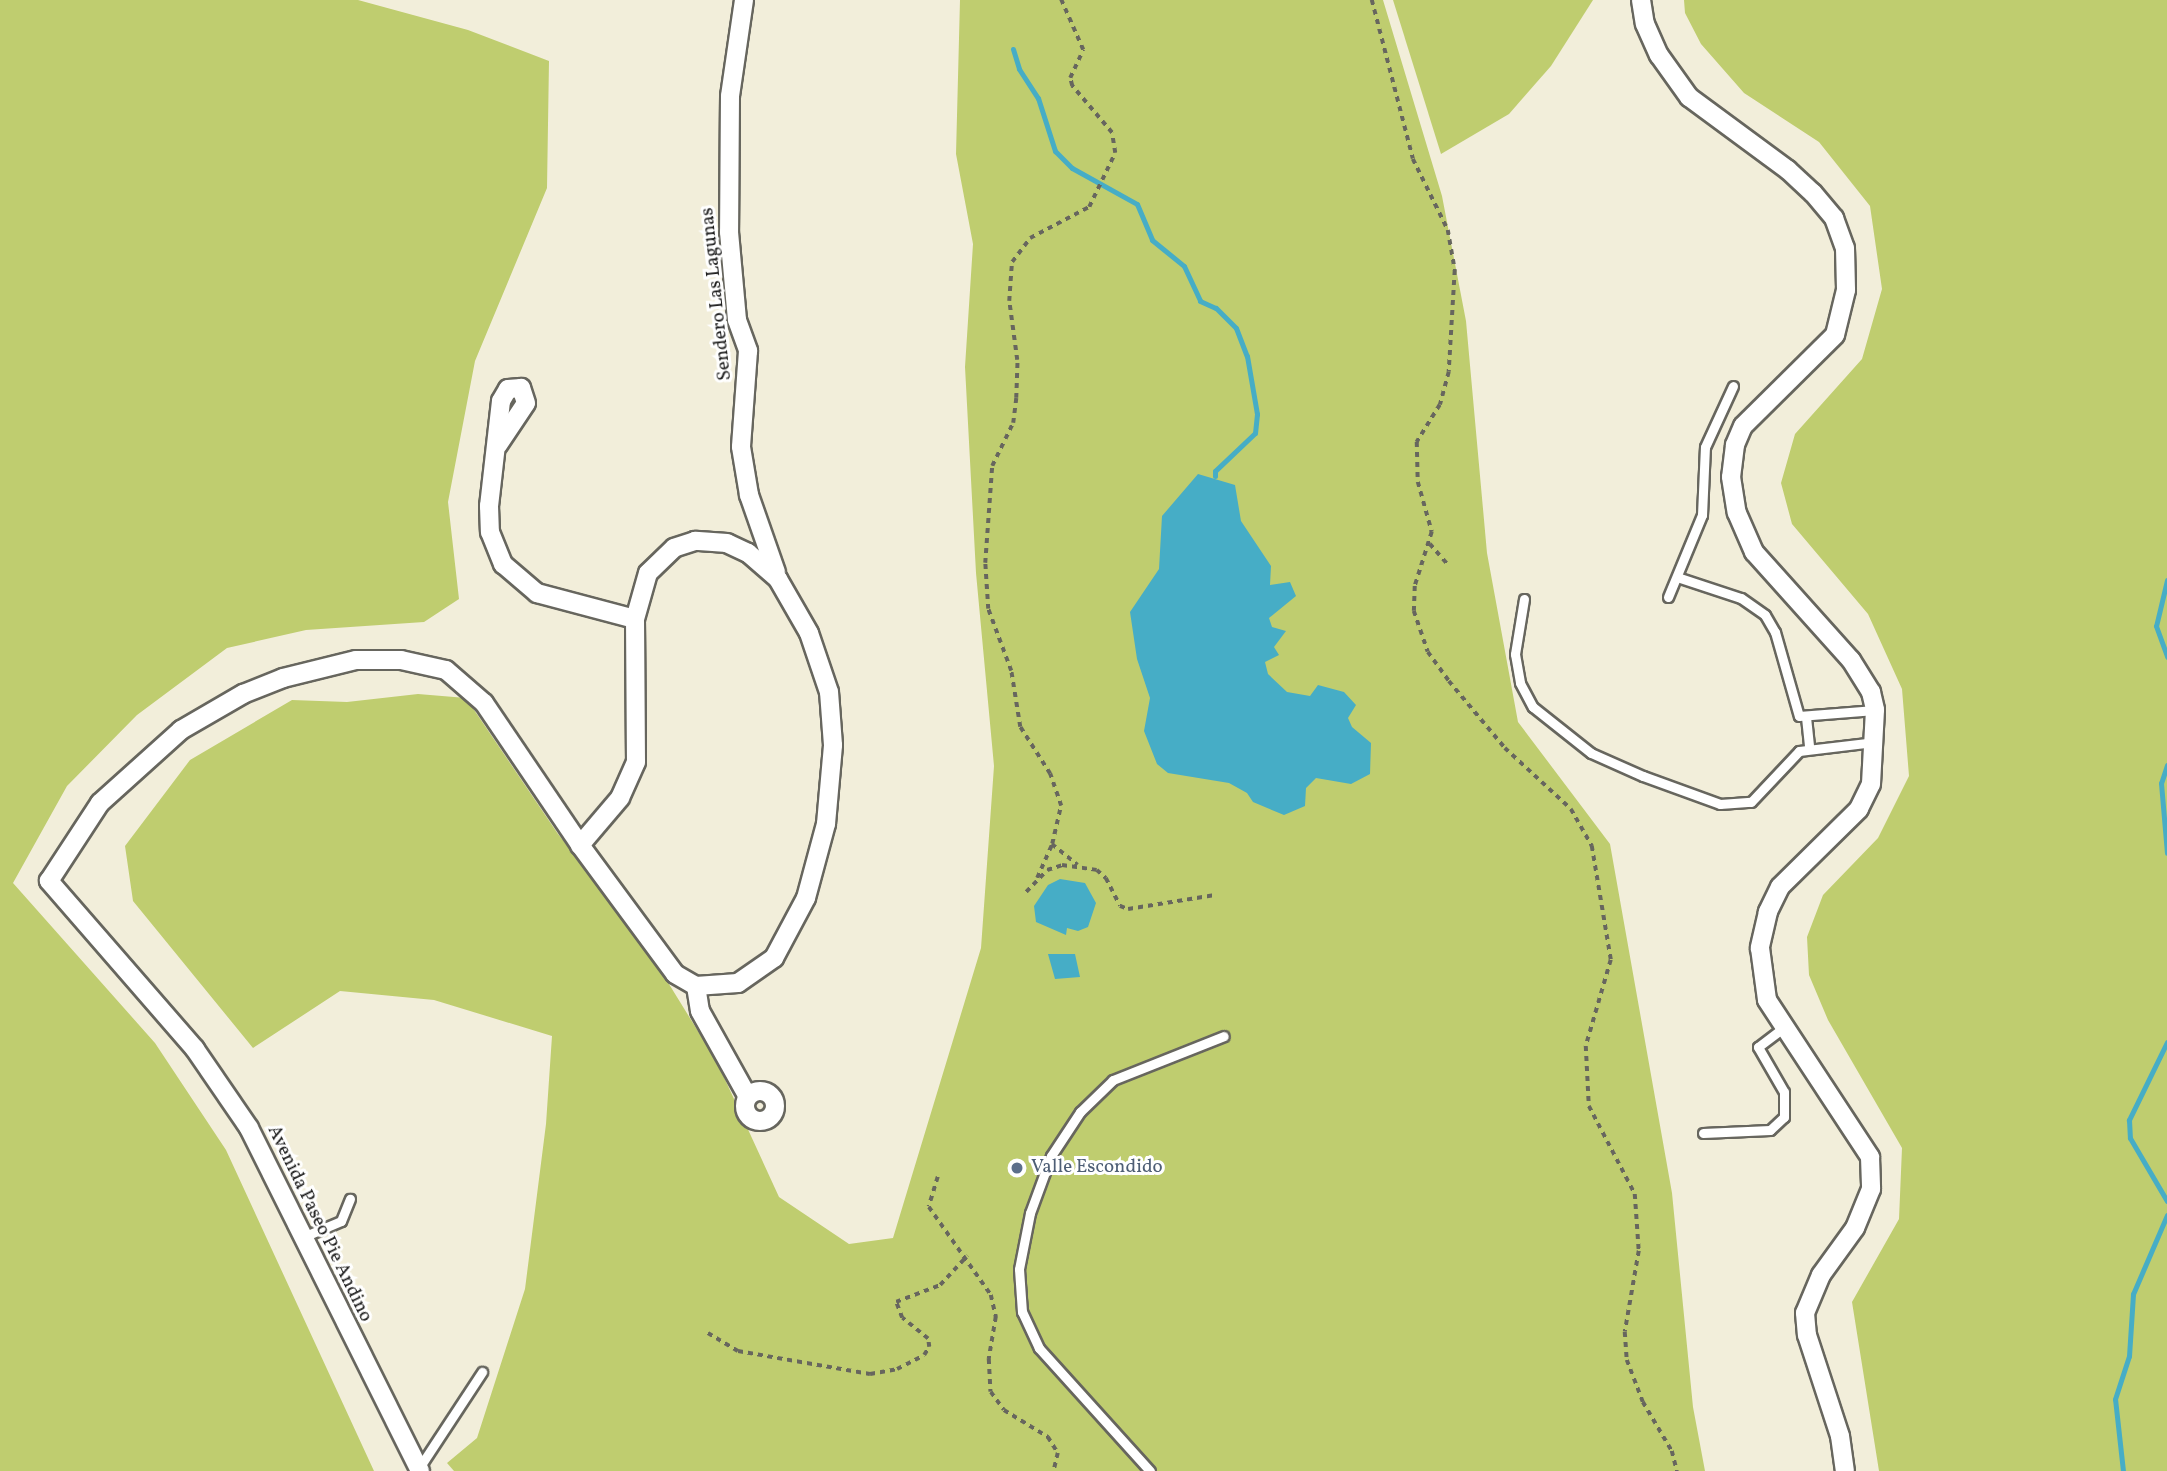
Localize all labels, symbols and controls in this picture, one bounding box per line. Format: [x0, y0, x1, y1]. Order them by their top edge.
street label: Sendero Las Lagunas [697, 206, 737, 382]
street label: Avenida Paseo Pie Andino [261, 1122, 377, 1326]
place label: Valle Escondido [1031, 1157, 1163, 1179]
marker: Valle Escondido [1009, 1160, 1025, 1176]

